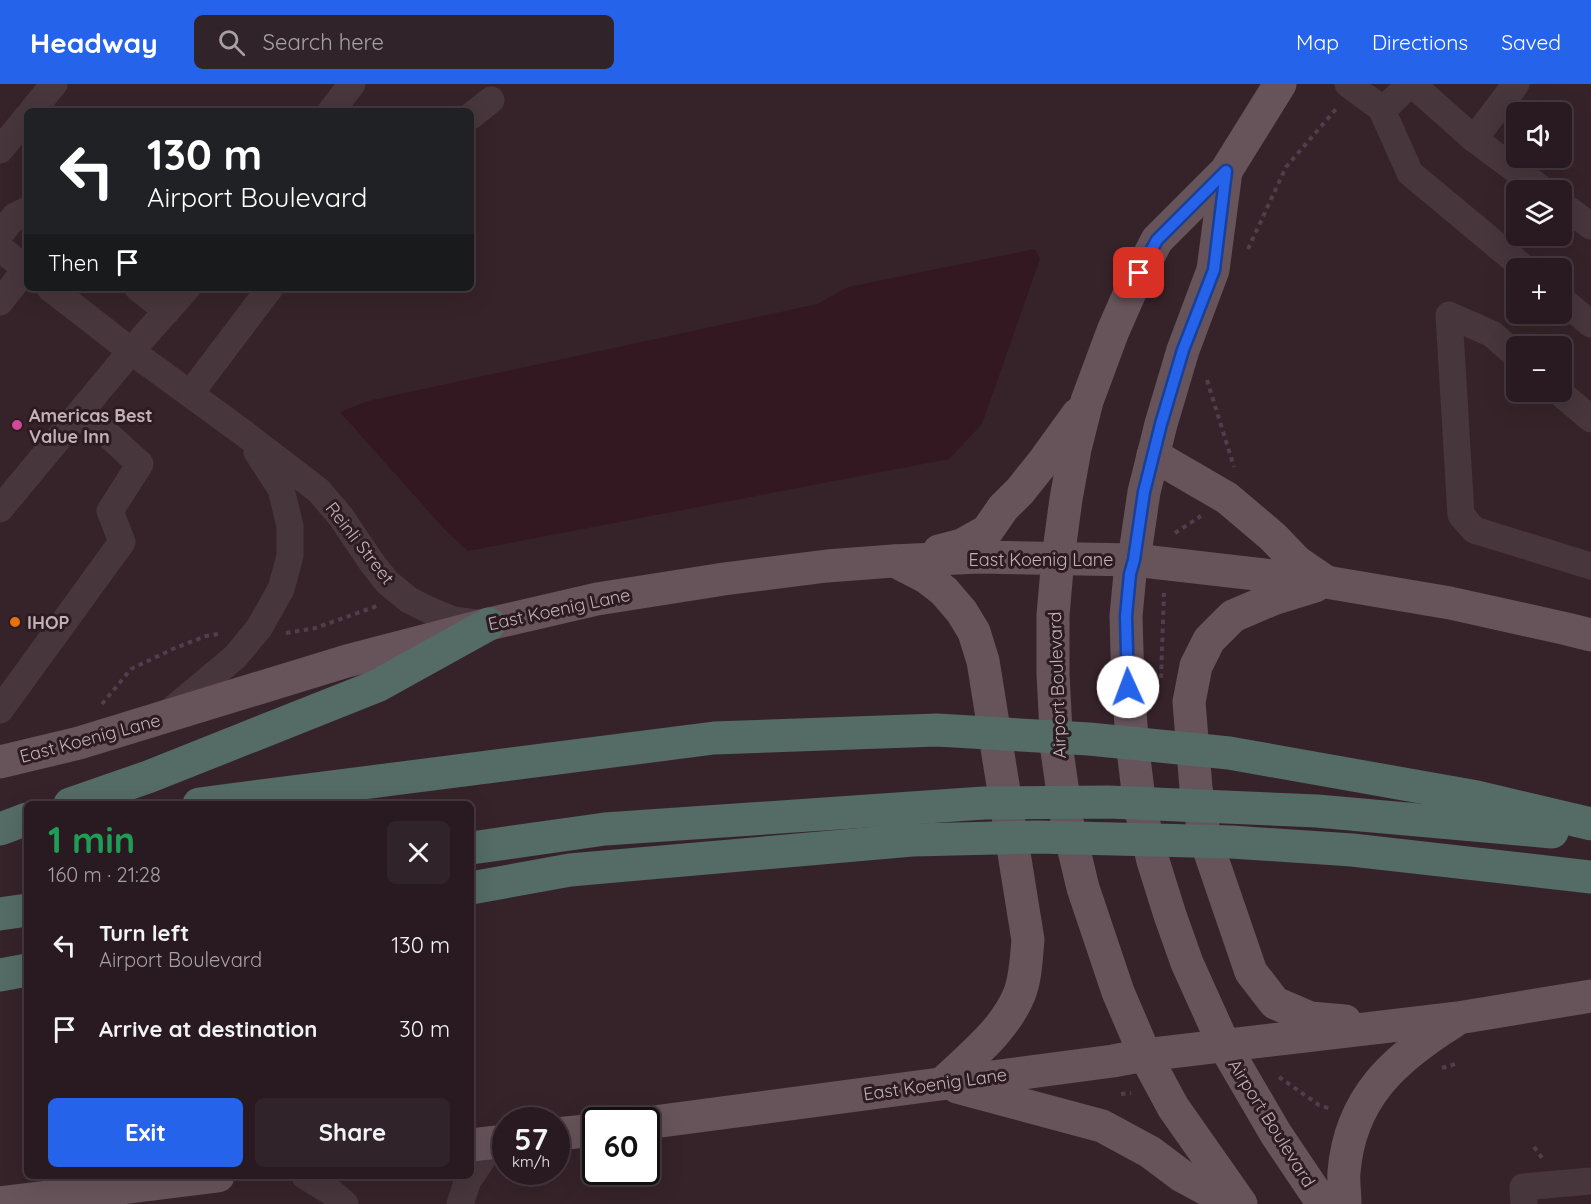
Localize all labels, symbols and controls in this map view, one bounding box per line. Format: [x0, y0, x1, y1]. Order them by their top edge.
search box [194, 15, 614, 69]
text: Headway [30, 25, 158, 60]
icon: search [215, 26, 248, 59]
text: Search here [263, 28, 384, 56]
text: Map [1296, 29, 1339, 55]
text: Directions [1372, 29, 1468, 55]
text: Saved [1501, 29, 1561, 55]
map controls [1506, 102, 1572, 402]
button: sound [1506, 102, 1572, 168]
text: 130 m [147, 128, 262, 181]
icon: left [48, 132, 126, 210]
text: Airport Boulevard [147, 180, 367, 214]
button: layers [1506, 180, 1572, 246]
icon: arrive [111, 246, 144, 279]
pin [1113, 247, 1164, 298]
text: Then [48, 249, 99, 277]
icon: arrive [1122, 256, 1155, 289]
button: + [1506, 258, 1572, 324]
button: − [1506, 336, 1572, 402]
place label: Americas Best Value Inn [29, 404, 153, 448]
marker: Americas Best Value Inn [10, 418, 24, 432]
street label: Reinli Street [321, 497, 399, 589]
street label: East Koenig Lane [969, 548, 1113, 571]
street label: East Koenig Lane [486, 583, 632, 635]
place label: IHOP [27, 611, 70, 634]
street label: Airport Boulevard [1043, 611, 1071, 759]
marker: IHOP [8, 615, 22, 629]
position arrow [1096, 655, 1160, 719]
street label: East Koenig Lane [17, 708, 163, 768]
text: 1 min [48, 817, 135, 862]
button: close [387, 821, 450, 884]
text: 160 m · 21:28 [48, 862, 161, 887]
text: Turn left [99, 919, 189, 947]
icon: left [48, 929, 81, 962]
text: 130 m [391, 931, 450, 959]
text: Airport Boulevard [99, 947, 262, 972]
icon: arrive [48, 1013, 81, 1046]
text: Arrive at destination [99, 1015, 317, 1043]
text: 30 m [399, 1015, 450, 1043]
street label: Airport Boulevard [1223, 1055, 1321, 1191]
street label: East Koenig Lane [862, 1063, 1008, 1105]
button: Exit [48, 1098, 243, 1167]
button: Share [255, 1098, 450, 1167]
speed limit sign: 60 [582, 1107, 660, 1185]
text: 57 [514, 1120, 548, 1158]
text: km/h [512, 1152, 550, 1171]

